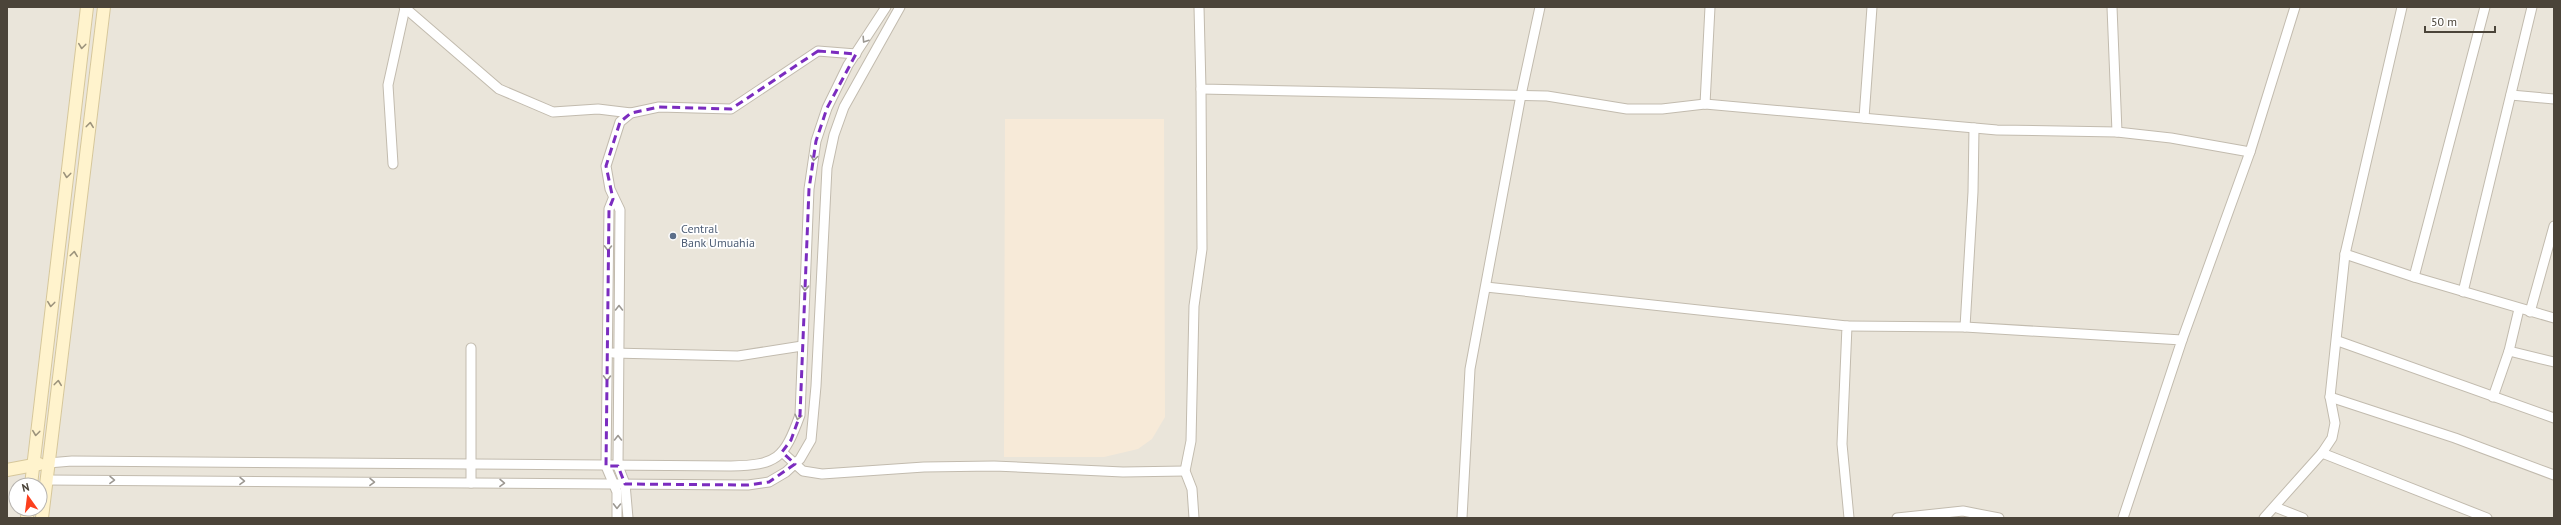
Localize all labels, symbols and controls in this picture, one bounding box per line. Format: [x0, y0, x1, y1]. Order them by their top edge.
scale bar [2425, 8, 2495, 34]
text: 50 m [2431, 14, 2457, 29]
one-way arrow [862, 36, 869, 43]
one-way arrow [78, 43, 87, 49]
one-way arrow [85, 122, 94, 128]
one-way arrow [810, 155, 819, 161]
one-way arrow [63, 172, 72, 178]
place label: Central Bank Umuahia [681, 221, 755, 250]
marker: Central Bank Umuahia [668, 231, 678, 241]
one-way arrow [604, 245, 613, 251]
one-way arrow [69, 251, 78, 257]
one-way arrow [801, 285, 809, 291]
one-way arrow [47, 301, 56, 307]
one-way arrow [615, 305, 623, 311]
one-way arrow [603, 375, 611, 381]
one-way arrow [53, 380, 62, 386]
one-way arrow [795, 414, 803, 420]
one-way arrow [32, 430, 41, 436]
one-way arrow [614, 435, 622, 441]
one-way arrow [109, 476, 115, 484]
north arrow [8, 477, 48, 517]
one-way arrow [239, 477, 245, 485]
one-way arrow [369, 478, 375, 486]
one-way arrow [499, 479, 505, 487]
text: N [20, 480, 31, 495]
one-way arrow [613, 503, 621, 509]

